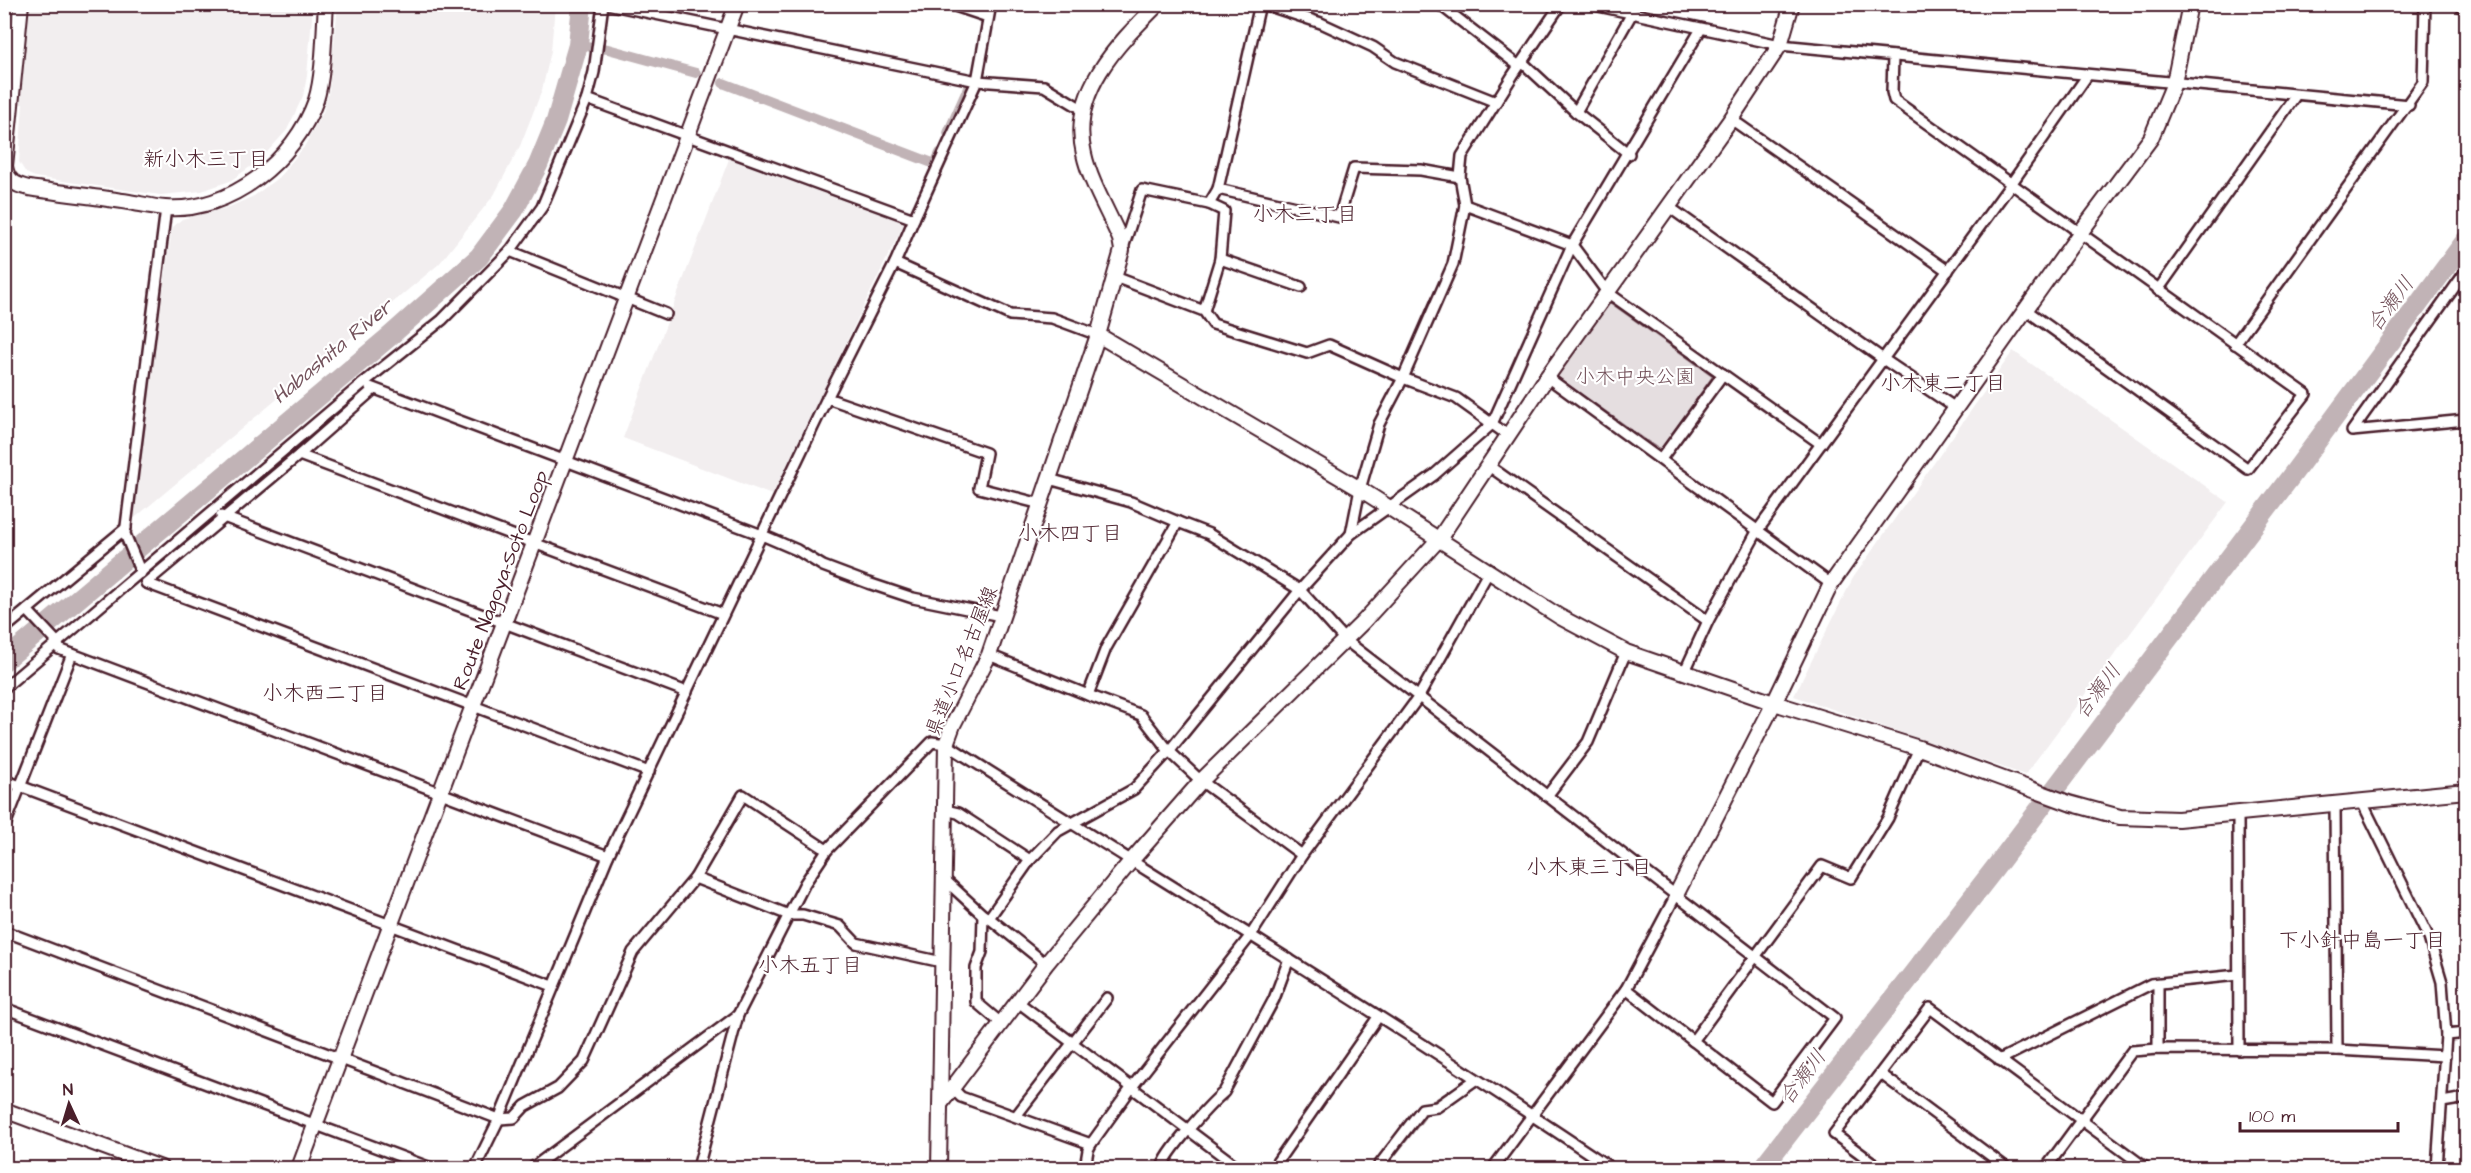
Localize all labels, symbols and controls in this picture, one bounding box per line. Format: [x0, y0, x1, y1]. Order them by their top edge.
district label: 新小木三丁目 [143, 145, 269, 174]
district label: 小木三丁目 [1253, 200, 1358, 229]
water label: 合瀬川 [2360, 270, 2421, 338]
water label: Habashita River [266, 291, 401, 411]
park label: 小木中央公園 [1575, 363, 1695, 391]
district label: 小木東二丁目 [1880, 369, 2006, 398]
street label: Route Nagoya-Soto Loop [446, 467, 557, 695]
district label: 小木四丁目 [1018, 519, 1123, 548]
street label: 県道小口名古屋線 [919, 582, 1005, 741]
water label: 合瀬川 [2067, 657, 2128, 725]
district label: 小木西二丁目 [262, 679, 388, 708]
district label: 小木東三丁目 [1526, 853, 1652, 882]
district label: 下小針中島一丁目 [2278, 926, 2446, 955]
district label: 小木五丁目 [758, 951, 863, 980]
water label: 合瀬川 [1772, 1043, 1833, 1111]
north arrow [39, 1074, 99, 1134]
text: N [62, 1079, 74, 1101]
scale bar [2240, 1095, 2398, 1133]
text: 100 m [2249, 1104, 2295, 1129]

